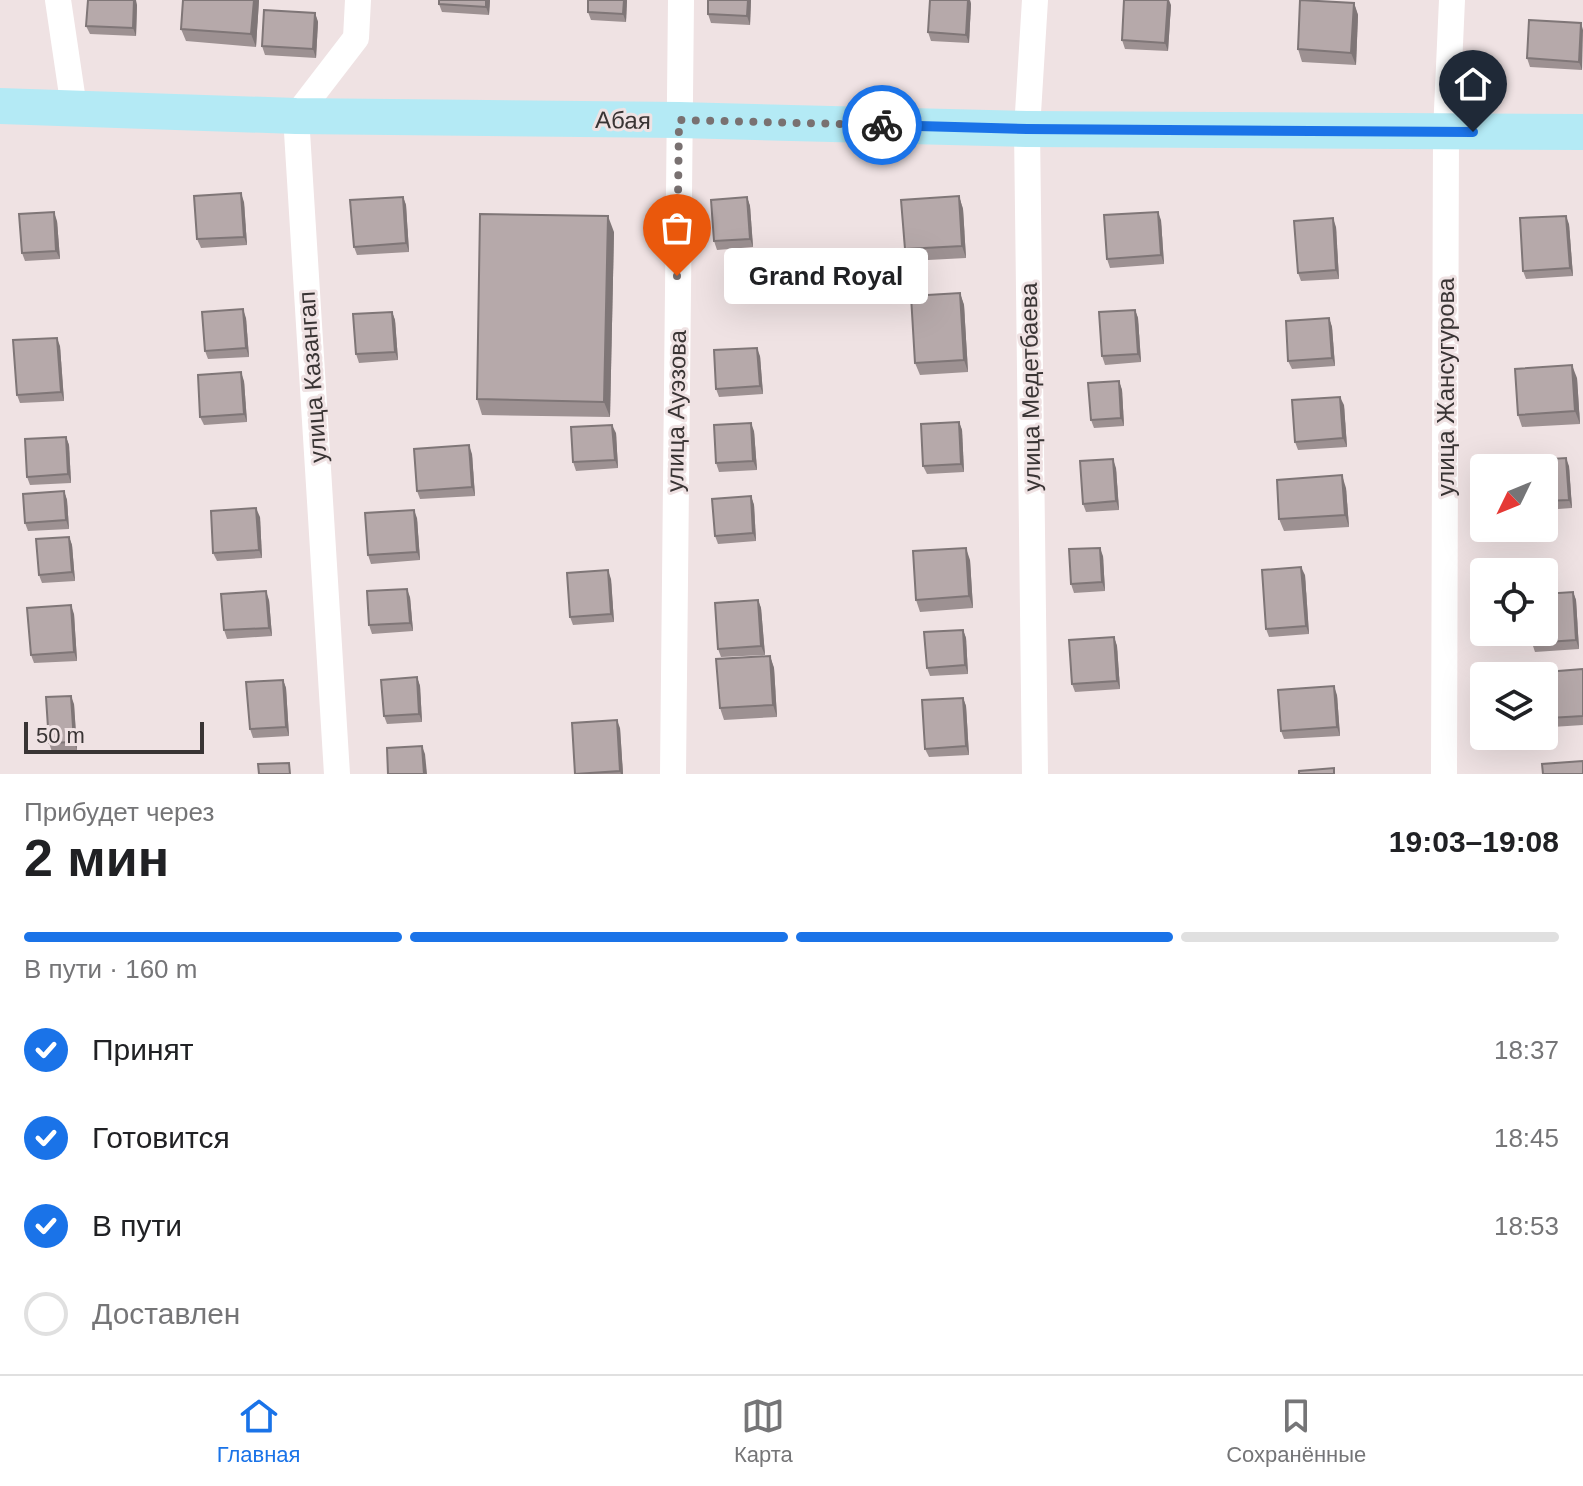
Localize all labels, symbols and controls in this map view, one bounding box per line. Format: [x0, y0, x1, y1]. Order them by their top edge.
pin [1439, 50, 1507, 132]
icon: home [1451, 62, 1495, 106]
courier [842, 85, 922, 165]
icon: bike [860, 103, 904, 147]
street label: Абая [595, 106, 651, 134]
pin [643, 194, 711, 276]
icon: bag [655, 206, 699, 250]
callout: Grand Royal [725, 248, 929, 304]
text: Grand Royal [749, 261, 903, 291]
street label: улица Жансугурова [1432, 277, 1459, 496]
street label: улица Медетбаева [1015, 282, 1045, 492]
street label: улица Казангап [293, 290, 331, 464]
street label: улица Ауэзова [661, 329, 691, 492]
north arrow [1470, 454, 1558, 542]
map controls [1470, 454, 1558, 750]
button: locate [1470, 558, 1558, 646]
button: layers [1470, 662, 1558, 750]
scale bar [24, 718, 204, 754]
text: 50 m [36, 723, 85, 748]
text: Прибудет через [24, 797, 214, 827]
text: 19:03–19:08 [1389, 825, 1559, 858]
text: 2 мин [24, 829, 169, 887]
text: В пути · 160 m [24, 954, 197, 984]
icon: check [24, 1028, 68, 1072]
text: Принят [92, 1033, 194, 1066]
text: 18:37 [1494, 1035, 1559, 1065]
icon: check [24, 1116, 68, 1160]
text: Готовится [92, 1121, 230, 1154]
text: 18:45 [1494, 1123, 1559, 1153]
icon: check [24, 1204, 68, 1248]
text: В пути [92, 1209, 182, 1242]
text: 18:53 [1494, 1211, 1559, 1241]
text: Доставлен [92, 1297, 240, 1330]
tab: Главная [217, 1394, 300, 1468]
tab: Карта [734, 1394, 793, 1468]
tab: Сохранённые [1226, 1394, 1366, 1468]

